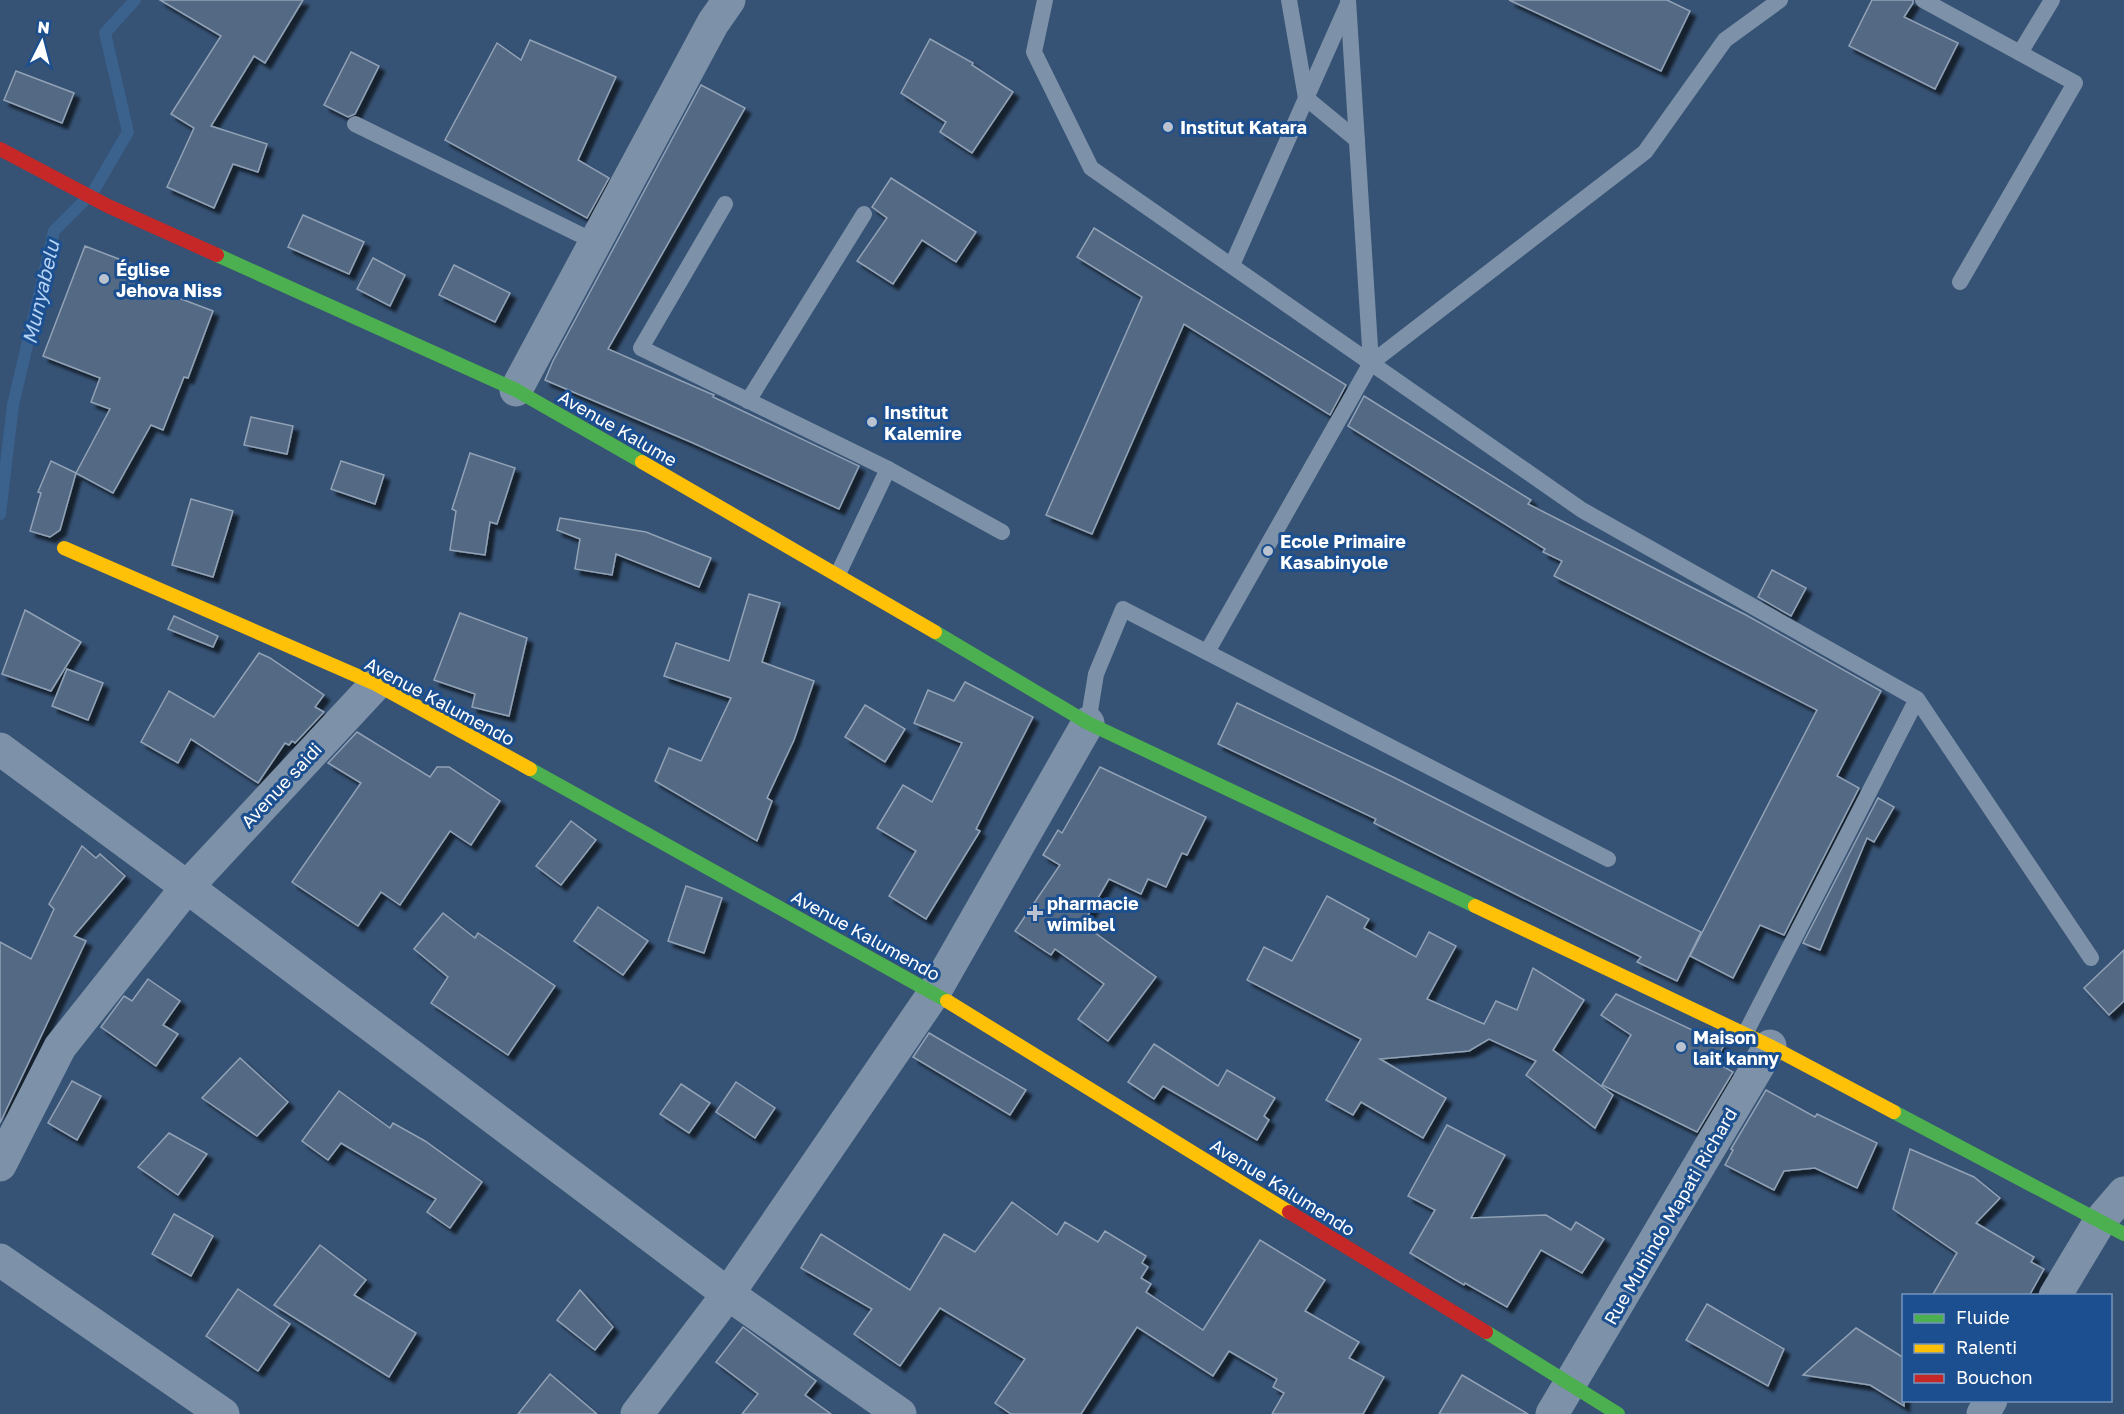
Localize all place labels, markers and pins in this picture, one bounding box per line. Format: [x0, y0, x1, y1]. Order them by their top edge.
place label: Institut Katara [1180, 116, 1307, 138]
marker: Institut Katara [1161, 120, 1175, 134]
place label: Église Jehova Niss [116, 258, 222, 301]
marker: Église Jehova Niss [97, 272, 111, 286]
place label: Institut Kalemire [884, 401, 962, 444]
marker: Institut Kalemire [865, 415, 879, 429]
place label: Ecole Primaire Kasabinyole [1280, 530, 1406, 573]
marker: Ecole Primaire Kasabinyole [1261, 544, 1275, 558]
place label: pharmacie wimibel [1047, 892, 1139, 935]
marker: pharmacie wimibel [1028, 906, 1042, 920]
place label: Maison lait kanny [1693, 1026, 1779, 1069]
marker: Maison lait kanny [1674, 1040, 1688, 1054]

